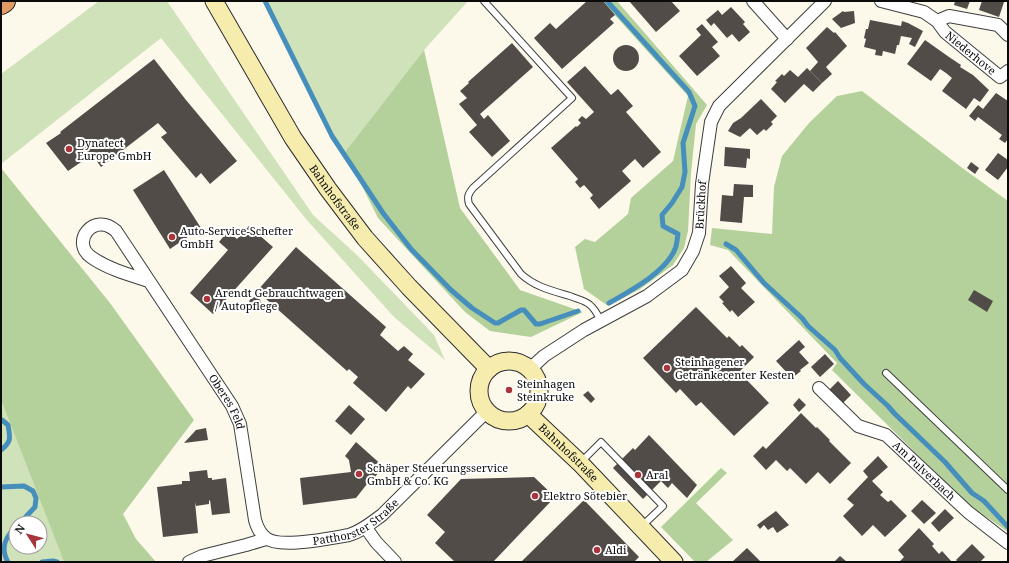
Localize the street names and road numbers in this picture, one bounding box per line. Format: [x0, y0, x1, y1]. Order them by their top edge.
street label: Niederhove [943, 27, 1000, 78]
street label: Bahnhofstraße [306, 161, 365, 233]
street label: Brückhof [691, 179, 710, 230]
street label: Oberes Feld [206, 371, 249, 431]
street label: Bahnhofstraße [536, 420, 602, 485]
street label: Am Pulverbach [890, 437, 959, 504]
street label: Patthorster Straße [312, 495, 402, 548]

